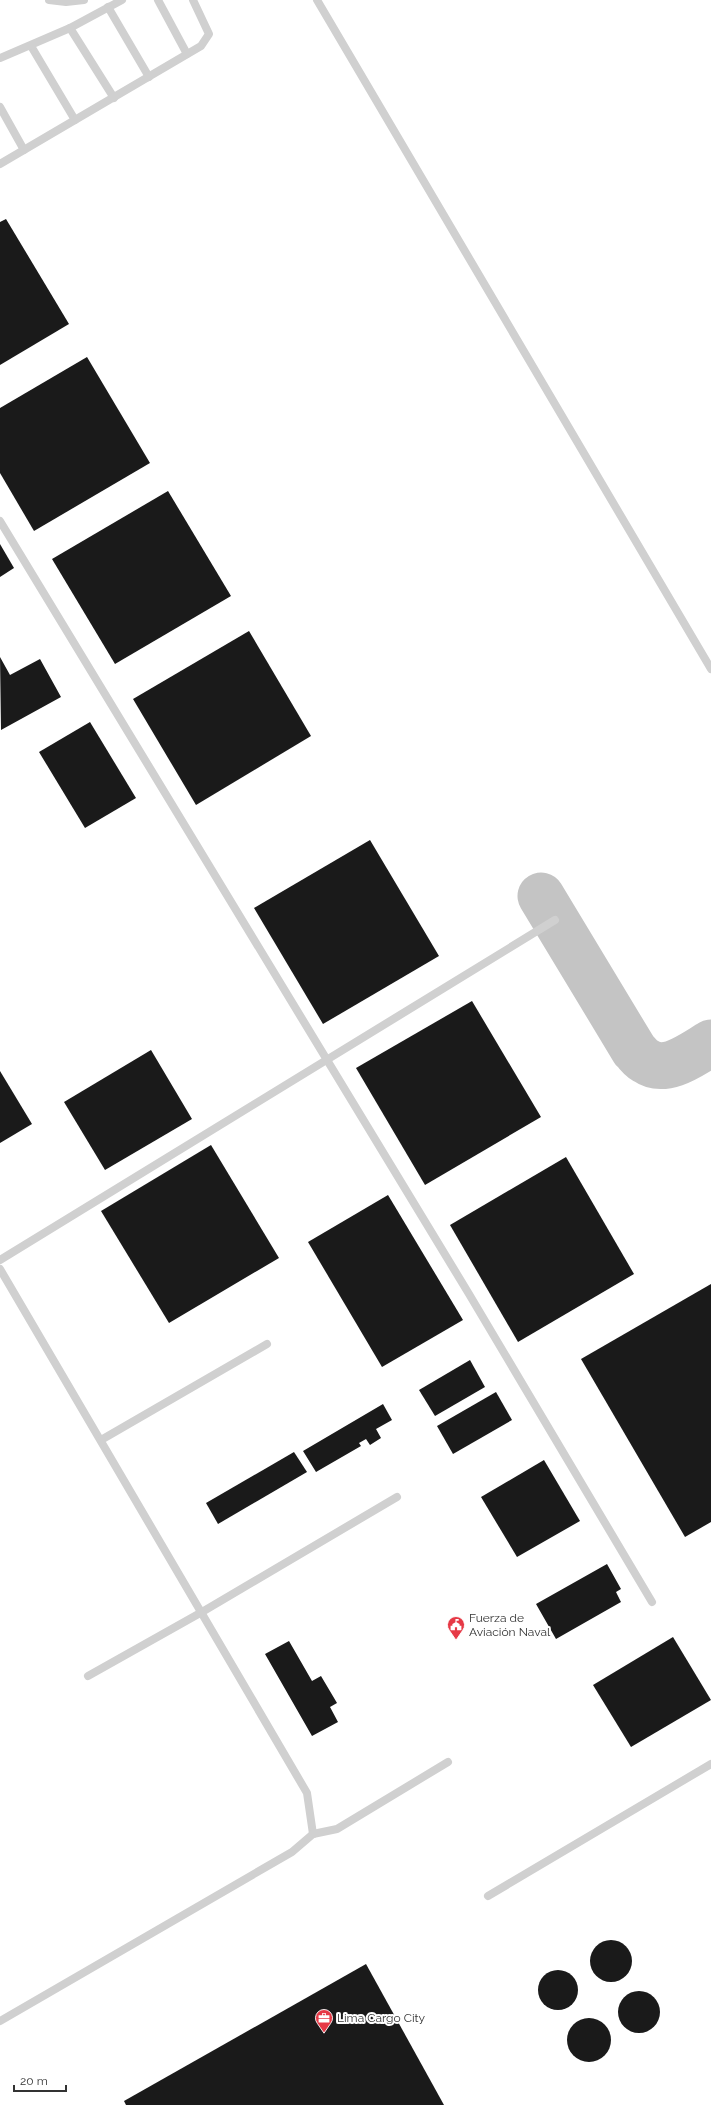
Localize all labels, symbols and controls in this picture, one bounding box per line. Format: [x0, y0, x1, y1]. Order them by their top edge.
place label: Fuerza de Aviación Naval [469, 1611, 551, 1639]
public building icon: Fuerza de Aviación Naval [446, 1615, 466, 1640]
office icon: Lima Cargo City [314, 2008, 334, 2033]
place label: Lima Cargo City [337, 2011, 426, 2025]
scale bar [14, 2067, 66, 2093]
text: 20 m [20, 2074, 48, 2088]

